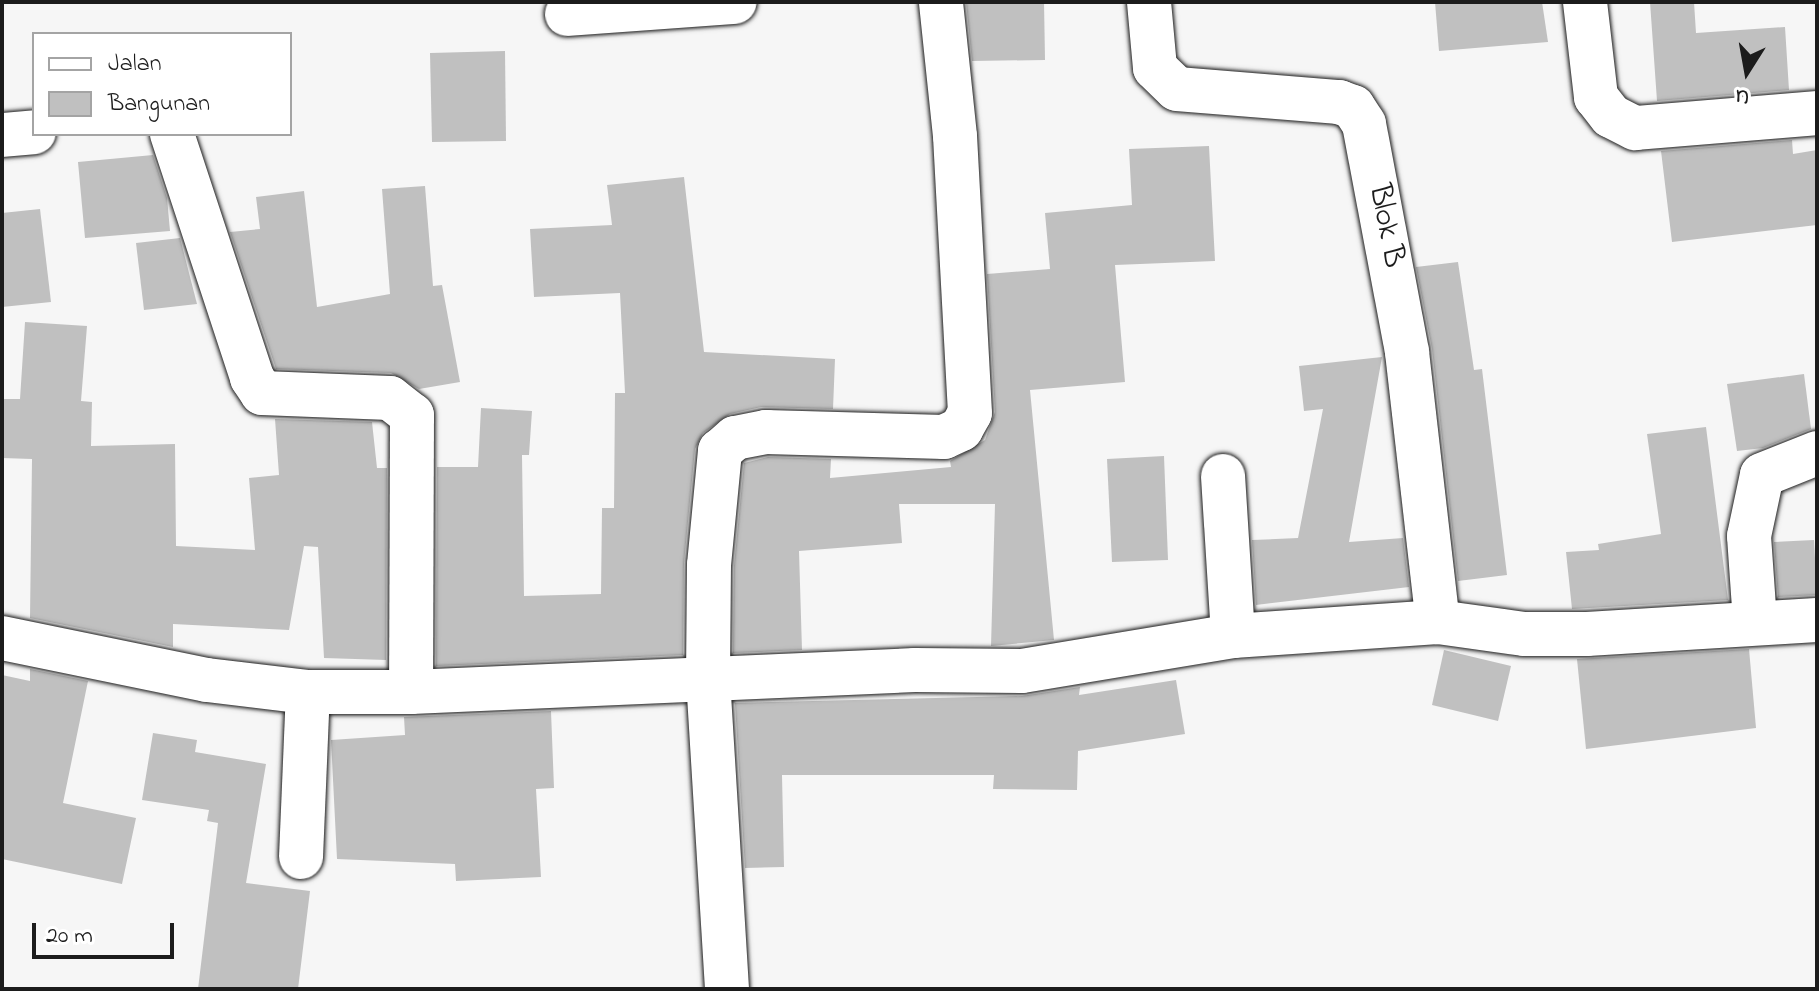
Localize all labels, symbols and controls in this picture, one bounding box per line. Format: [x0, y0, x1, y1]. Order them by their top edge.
legend [32, 32, 292, 136]
north arrow [1707, 32, 1787, 112]
text: Jalan [108, 47, 162, 82]
text: U [1733, 79, 1752, 113]
text: Bangunan [108, 87, 210, 122]
street label: Blok B [1358, 181, 1412, 271]
scale bar [36, 907, 178, 957]
text: 20 m [46, 919, 93, 954]

